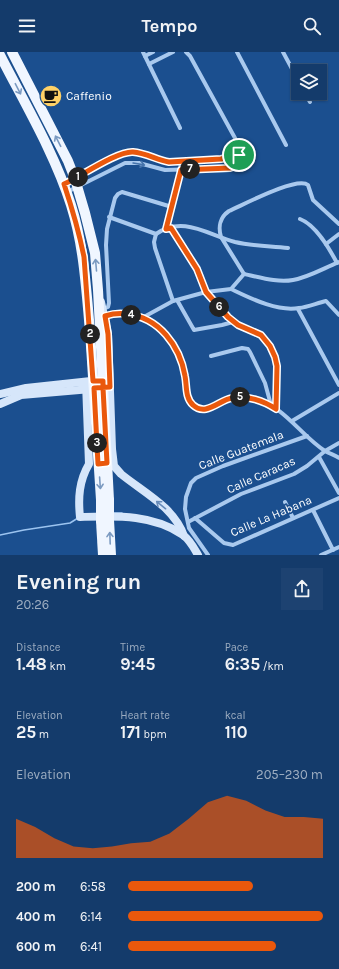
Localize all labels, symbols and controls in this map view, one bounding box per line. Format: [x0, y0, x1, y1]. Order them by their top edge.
icon: menu [16, 15, 38, 37]
text: Tempo [142, 15, 197, 37]
icon: search [301, 15, 323, 37]
map controls [291, 64, 327, 100]
button: layers [291, 64, 327, 100]
one-way arrow [15, 83, 22, 95]
cafe icon: Caffenio [38, 83, 64, 109]
place label: Caffenio [66, 89, 112, 103]
one-way arrow [53, 136, 61, 148]
pin [222, 138, 256, 172]
icon: arrive [228, 144, 250, 166]
pin: 7 [180, 159, 200, 179]
one-way arrow [132, 160, 145, 168]
text: 7 [187, 162, 193, 175]
pin: 1 [68, 167, 88, 187]
text: 1 [76, 170, 80, 183]
one-way arrow [92, 259, 100, 272]
pin: 6 [209, 297, 229, 317]
text: 6 [216, 300, 222, 313]
pin: 4 [121, 305, 141, 325]
text: 4 [128, 308, 134, 321]
pin: 2 [80, 324, 100, 344]
text: 2 [87, 327, 93, 340]
pin: 5 [230, 387, 250, 407]
text: 5 [237, 390, 243, 403]
street label: Calle Guatemala [197, 427, 285, 473]
pin: 3 [87, 433, 107, 453]
text: 3 [94, 436, 100, 449]
street label: Calle Caracas [224, 454, 298, 496]
one-way arrow [96, 476, 103, 489]
street label: Calle La Habana [228, 493, 314, 539]
one-way arrow [156, 501, 167, 510]
one-way arrow [107, 532, 114, 545]
button: share [281, 568, 323, 610]
text: Evening run [16, 569, 141, 595]
text: 20:26 [16, 597, 49, 612]
text: Distance [16, 641, 60, 654]
text: Time [120, 641, 145, 654]
text: Pace [225, 641, 248, 654]
text: 1.48 [16, 654, 47, 674]
text: 9:45 [120, 654, 155, 674]
text: 6:35 [225, 654, 260, 674]
text: km [47, 660, 66, 673]
text: /km [260, 660, 284, 673]
text: Elevation [16, 709, 63, 722]
text: Heart rate [120, 709, 170, 722]
text: kcal [225, 709, 246, 722]
text: 25 [16, 722, 36, 742]
text: 171 [120, 722, 141, 742]
text: 110 [225, 722, 248, 742]
text: m [36, 728, 49, 741]
text: bpm [141, 728, 167, 741]
text: Elevation [16, 767, 71, 782]
text: 205–230 m [256, 767, 323, 782]
text: 200 m [16, 879, 56, 894]
text: 6:58 [80, 879, 106, 894]
text: 400 m [16, 909, 56, 924]
text: 6:14 [80, 909, 102, 924]
text: 600 m [16, 939, 56, 954]
text: 6:41 [80, 939, 102, 954]

